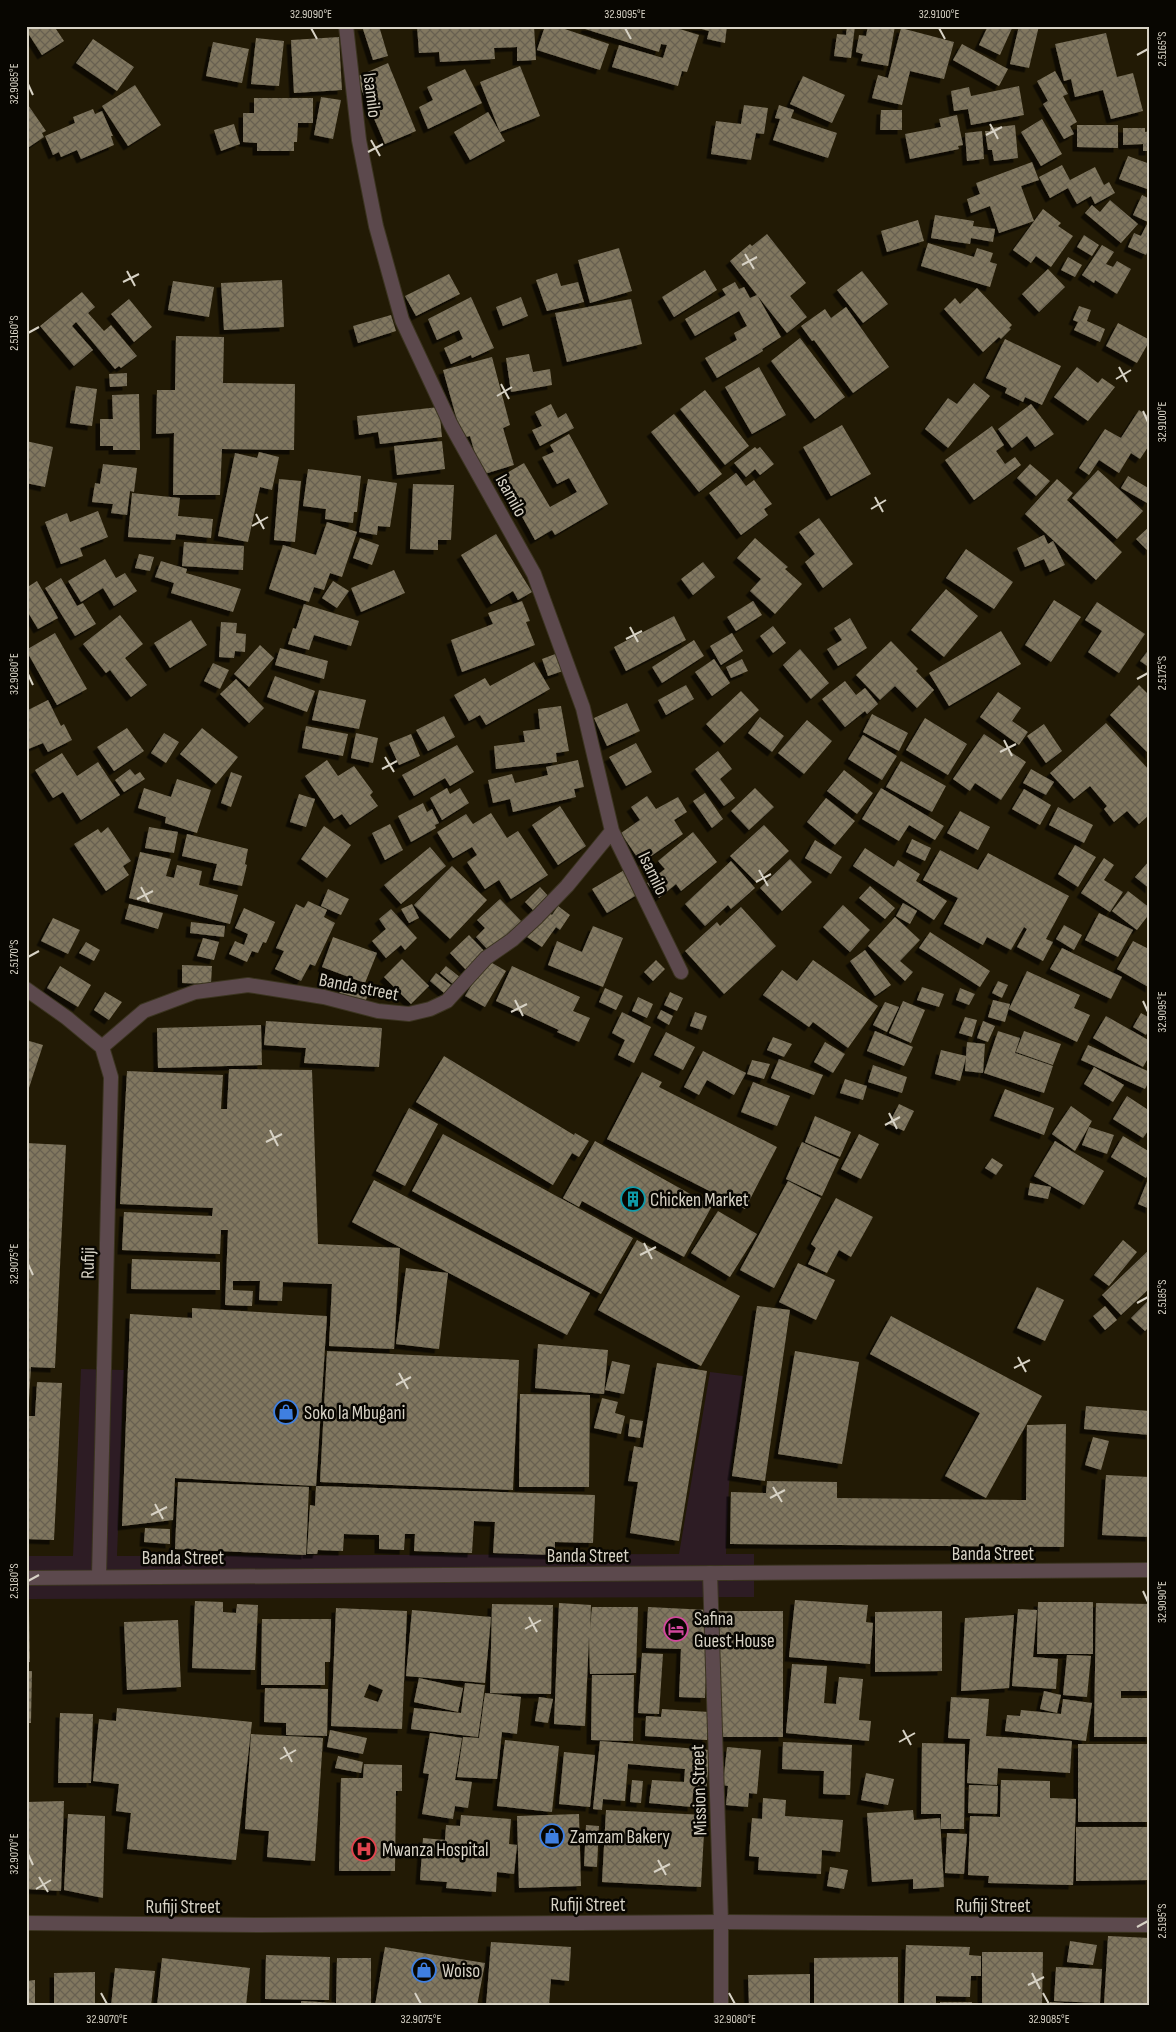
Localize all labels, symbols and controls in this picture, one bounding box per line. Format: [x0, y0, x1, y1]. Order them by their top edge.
text: 32.9090°E [290, 7, 332, 22]
text: 32.9095°E [604, 7, 646, 22]
text: 32.9100°E [919, 7, 959, 22]
text: 2.5165°S [1155, 32, 1170, 66]
text: 32.9085°E [7, 63, 22, 105]
street label: Isamilo [357, 71, 386, 119]
text: 2.5160°S [7, 315, 22, 351]
text: 32.9100°E [1155, 402, 1170, 442]
street label: Isamilo [490, 470, 532, 521]
text: 32.9080°E [7, 653, 22, 695]
text: 2.5175°S [1155, 656, 1170, 690]
street label: Isamilo [632, 848, 673, 899]
text: 2.5170°S [7, 940, 22, 974]
street label: Banda street [317, 968, 401, 1007]
text: 32.9095°E [1155, 991, 1170, 1033]
building icon: Chicken Market [620, 1186, 646, 1212]
place label: Chicken Market [650, 1189, 749, 1212]
text: 32.9075°E [7, 1244, 22, 1284]
street label: Rufiji [77, 1247, 100, 1279]
text: 2.5185°S [1155, 1280, 1170, 1314]
shop icon: Soko la Mbugani [273, 1399, 299, 1425]
place label: Soko la Mbugani [304, 1402, 405, 1425]
street label: Banda Street [952, 1543, 1034, 1566]
street label: Banda Street [547, 1545, 629, 1568]
street label: Banda Street [142, 1547, 224, 1570]
text: 2.5180°S [7, 1563, 22, 1599]
text: 32.9090°E [1155, 1581, 1170, 1623]
place label: Safina Guest House [694, 1608, 775, 1653]
hotel icon: Safina Guest House [663, 1616, 689, 1642]
street label: Mission Street [686, 1744, 713, 1836]
shop icon: Zamzam Bakery [539, 1823, 565, 1849]
place label: Zamzam Bakery [570, 1826, 671, 1849]
text: 32.9070°E [7, 1833, 22, 1875]
hospital icon: Mwanza Hospital [351, 1836, 377, 1862]
place label: Mwanza Hospital [382, 1839, 489, 1862]
street label: Rufiji Street [550, 1894, 626, 1917]
street label: Rufiji Street [955, 1895, 1031, 1918]
street label: Rufiji Street [145, 1896, 221, 1919]
text: 2.5195°S [1155, 1903, 1170, 1939]
shop icon: Woiso [411, 1957, 437, 1983]
place label: Woiso [442, 1960, 480, 1983]
text: 32.9070°E [86, 2012, 128, 2027]
text: 32.9075°E [401, 2012, 441, 2027]
text: 32.9080°E [714, 2012, 756, 2027]
text: 32.9085°E [1028, 2012, 1070, 2027]

